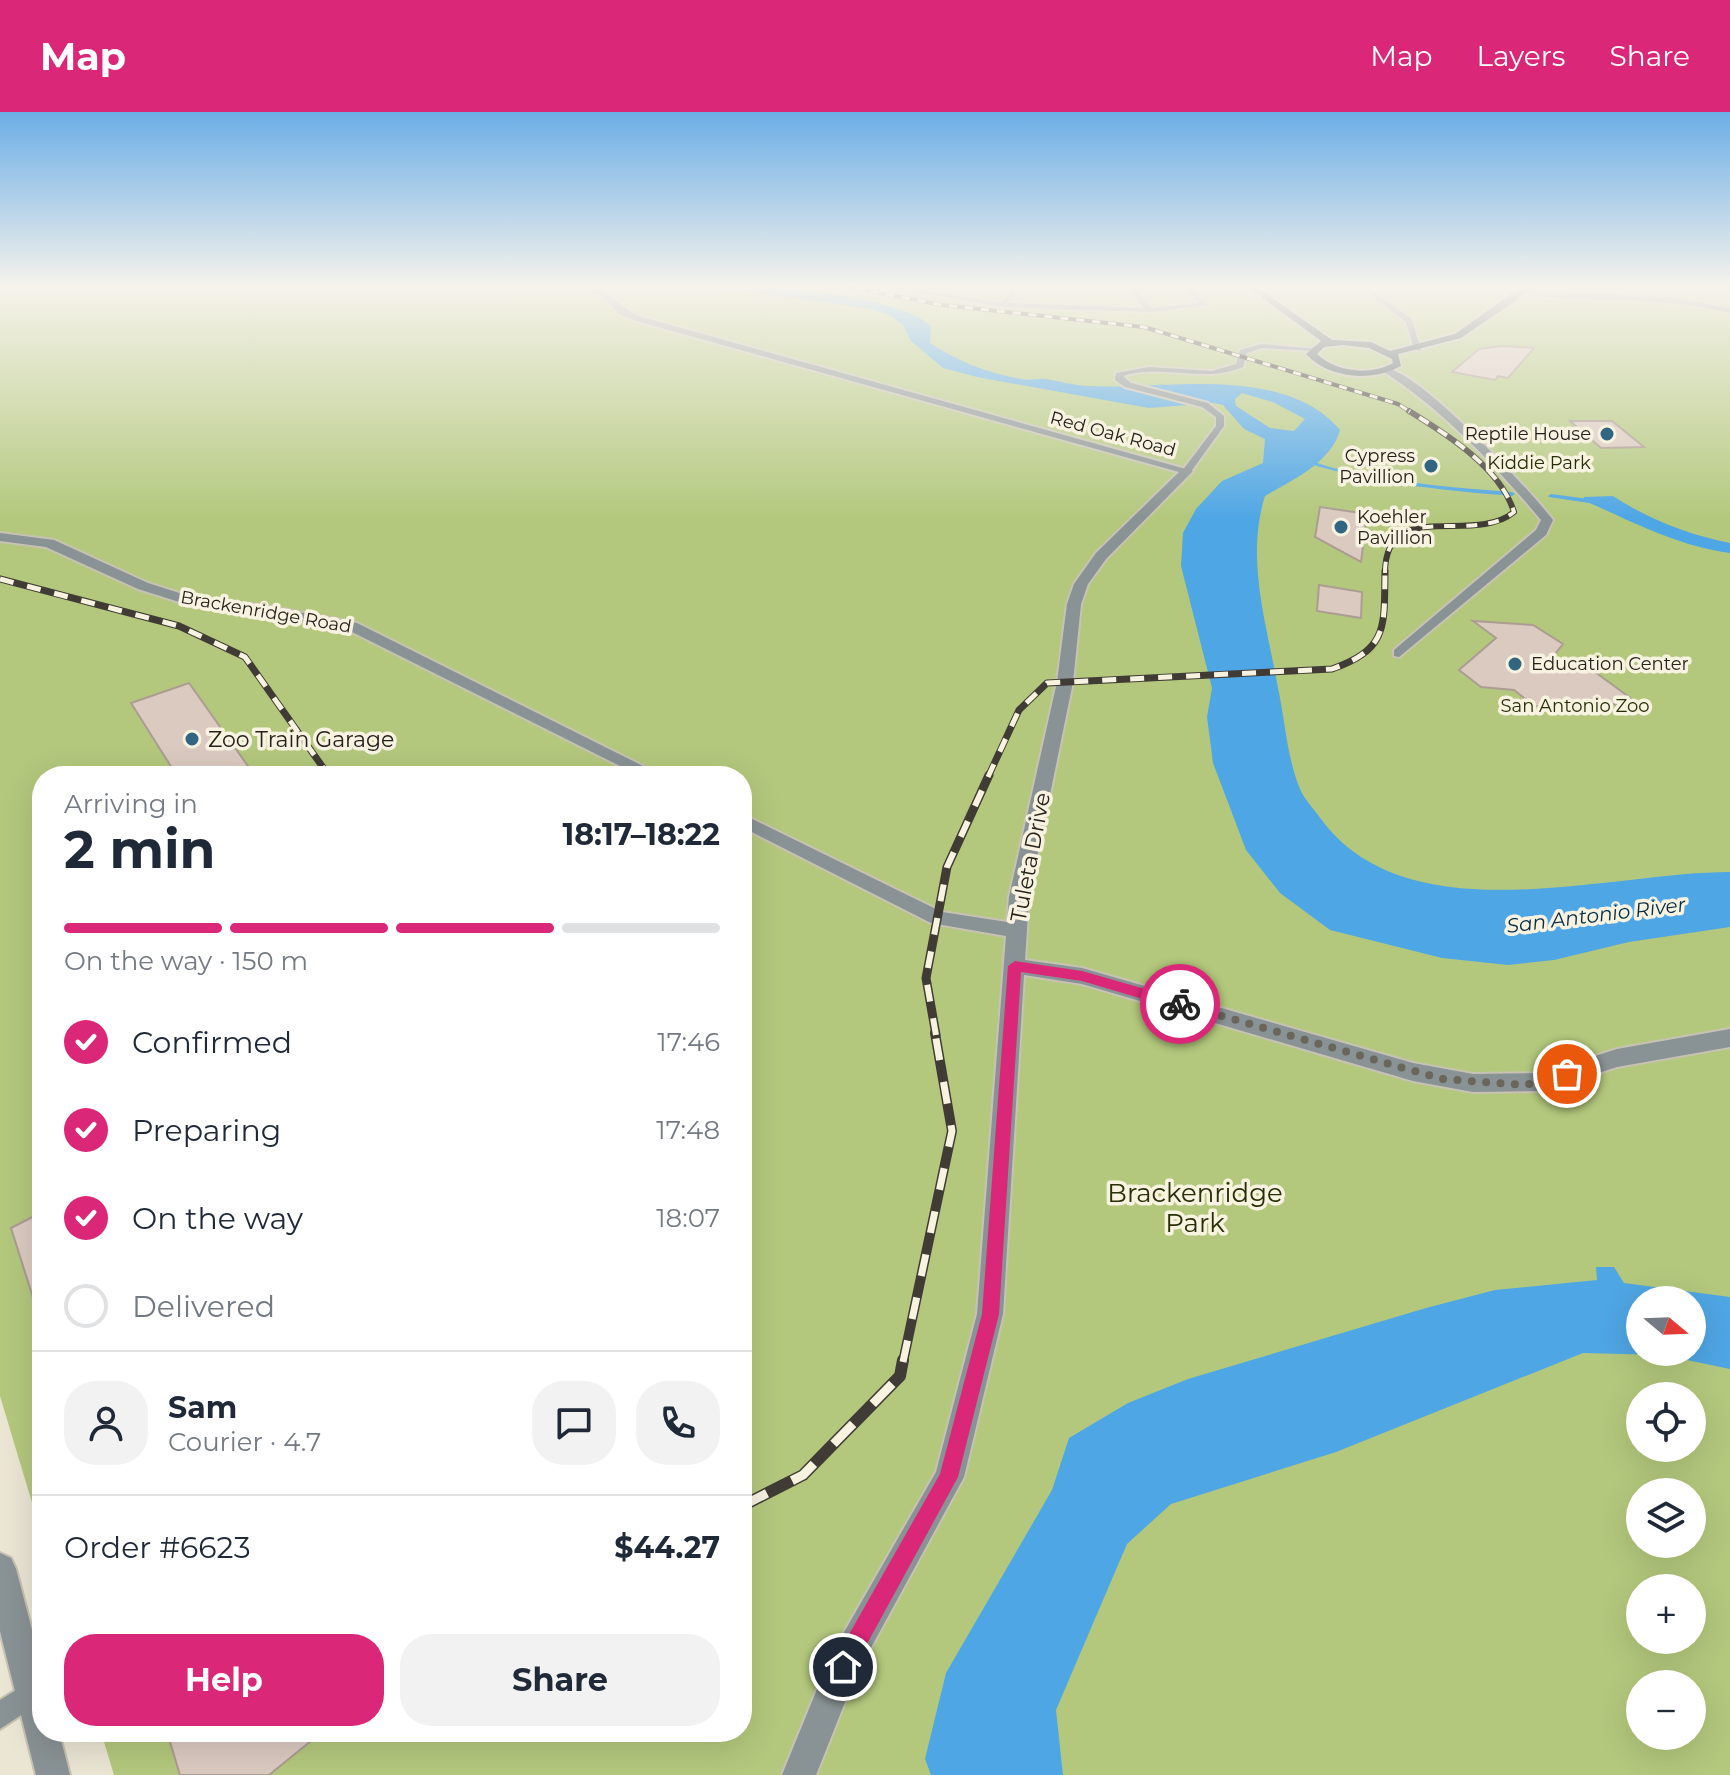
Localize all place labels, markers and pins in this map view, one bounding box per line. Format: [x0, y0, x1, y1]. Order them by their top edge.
place label: Reptile House [1465, 423, 1591, 445]
marker: Reptile House [1598, 425, 1616, 443]
place label: Cypress Pavillion [1339, 445, 1415, 488]
marker: Cypress Pavillion [1422, 457, 1440, 475]
place label: Koehler Pavillion [1357, 506, 1433, 549]
marker: Koehler Pavillion [1332, 518, 1350, 536]
place label: Education Center [1531, 653, 1689, 675]
marker: Education Center [1506, 655, 1524, 673]
place label: Zoo Train Garage [208, 726, 394, 753]
marker: Zoo Train Garage [183, 730, 201, 748]
pin [1533, 1040, 1601, 1108]
pin [809, 1633, 877, 1701]

